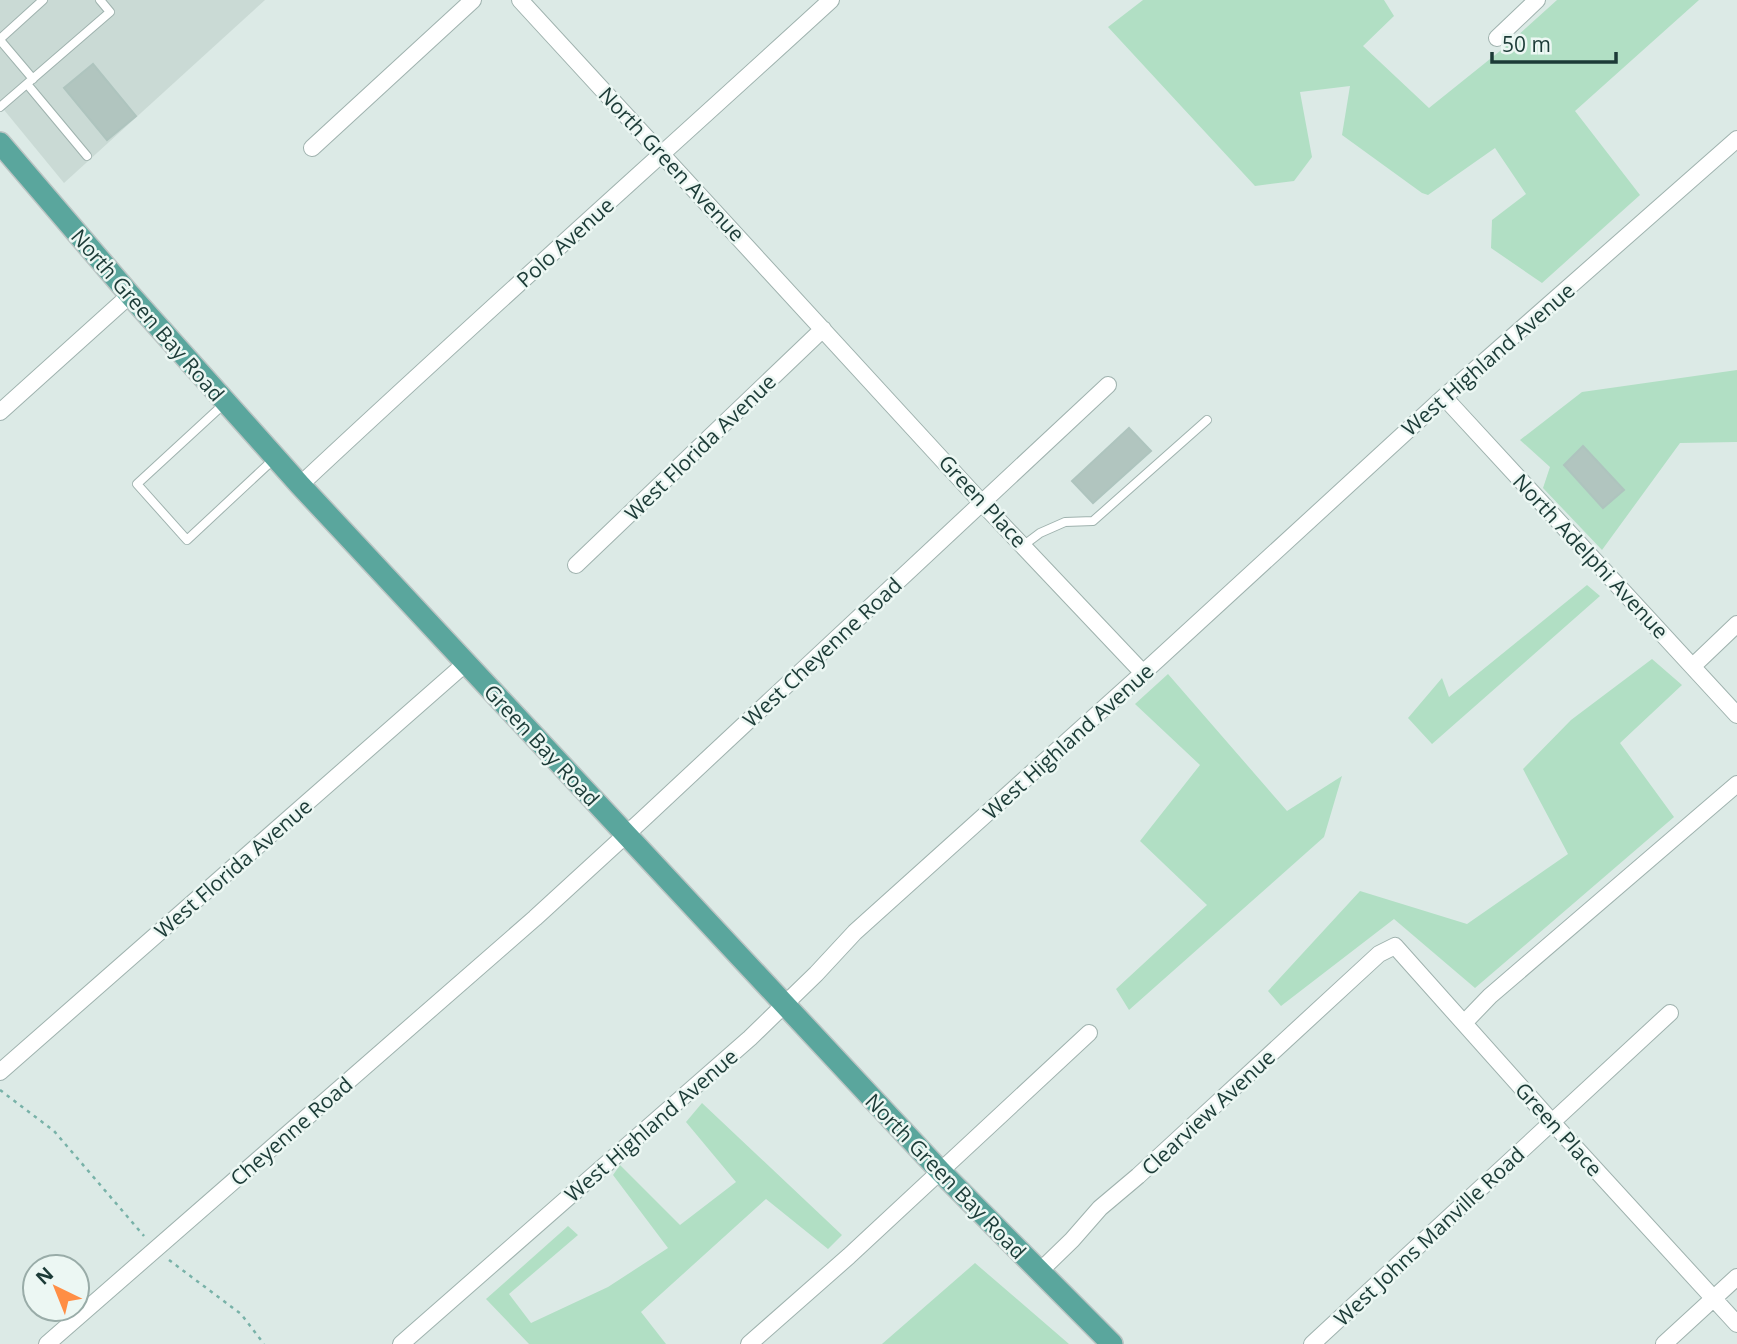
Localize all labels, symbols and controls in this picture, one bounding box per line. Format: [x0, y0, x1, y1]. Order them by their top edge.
scale bar [1492, 21, 1616, 65]
text: 50 m [1502, 30, 1551, 58]
street label: North Green Avenue [593, 81, 751, 247]
street label: Polo Avenue [510, 191, 620, 293]
street label: North Green Bay Road [65, 223, 231, 407]
street label: West Highland Avenue [1396, 276, 1580, 442]
street label: West Florida Avenue [618, 368, 782, 526]
street label: Green Place [933, 449, 1033, 553]
street label: North Adelphi Avenue [1507, 468, 1675, 644]
street label: West Cheyenne Road [737, 571, 907, 733]
street label: West Highland Avenue [977, 657, 1159, 825]
street label: Green Bay Road [478, 678, 606, 812]
street label: West Florida Avenue [148, 792, 318, 944]
street label: West Highland Avenue [559, 1042, 743, 1208]
street label: Clearview Avenue [1135, 1043, 1281, 1181]
street label: Cheyenne Road [224, 1070, 358, 1192]
street label: Green Place [1509, 1076, 1609, 1182]
street label: North Green Bay Road [860, 1087, 1032, 1265]
street label: West Johns Manville Road [1328, 1140, 1530, 1332]
north arrow [21, 1253, 91, 1323]
text: N [30, 1261, 59, 1290]

